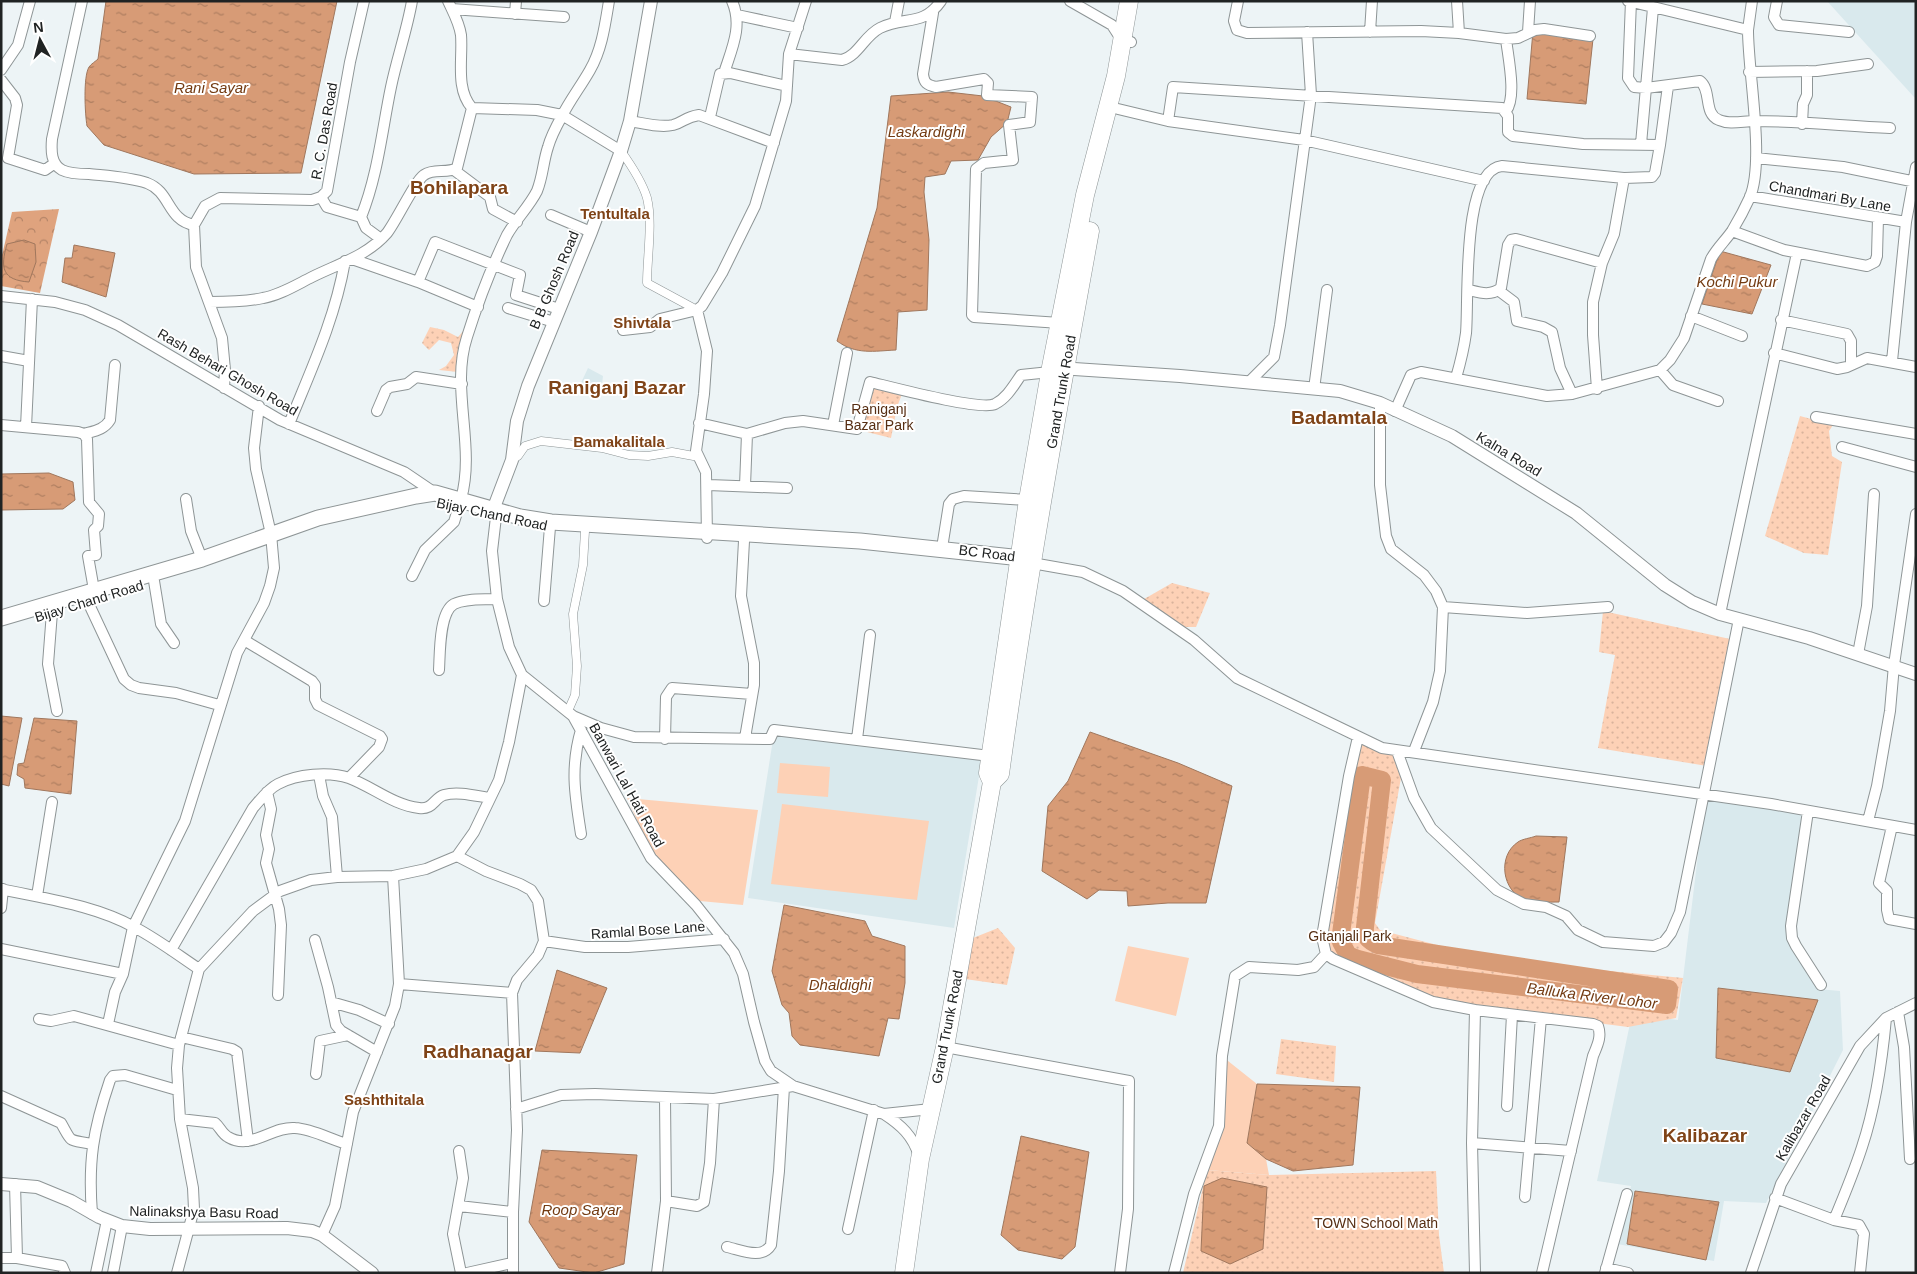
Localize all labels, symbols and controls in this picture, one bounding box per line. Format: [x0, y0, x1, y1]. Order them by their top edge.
north arrow [15, 15, 65, 65]
text: N [32, 19, 44, 36]
water label: Rani Sayar [174, 79, 249, 96]
street label: R. C. Das Road [308, 81, 340, 181]
water label: Laskardighi [888, 123, 965, 140]
district label: Bohilapara [410, 177, 509, 198]
street label: Chandmari By Lane [1768, 177, 1893, 215]
district label: Tentultala [580, 205, 651, 222]
street label: B B Ghosh Road [526, 229, 582, 331]
water label: Kochi Pukur [1697, 273, 1778, 290]
district label: Shivtala [613, 314, 671, 331]
street label: Rash Behari Ghosh Road [155, 325, 301, 419]
street label: Grand Trunk Road [1043, 334, 1079, 450]
district label: Raniganj Bazar [548, 377, 686, 398]
park label: Raniganj Bazar Park [844, 401, 915, 433]
district label: Badamtala [1291, 407, 1387, 428]
street label: Kalna Road [1474, 428, 1544, 480]
district label: Bamakalitala [573, 433, 666, 450]
street label: Bijay Chand Road [435, 494, 549, 534]
street label: BC Road [958, 542, 1016, 564]
street label: Bijay Chand Road [33, 577, 145, 625]
street label: Banwari Lal Hati Road [586, 720, 668, 850]
street label: Ramlal Bose Lane [590, 918, 706, 942]
park label: Gitanjali Park [1308, 928, 1393, 944]
street label: Grand Trunk Road [928, 969, 966, 1085]
water label: Dhaldighi [809, 976, 872, 993]
water label: Balluka River Lohor [1526, 979, 1659, 1012]
district label: Radhanagar [423, 1041, 534, 1062]
street label: Kalibazar Road [1772, 1073, 1834, 1163]
district label: Sashthitala [344, 1091, 425, 1108]
district label: Kalibazar [1663, 1125, 1748, 1146]
water label: Roop Sayar [541, 1201, 622, 1218]
street label: Nalinakshya Basu Road [129, 1203, 279, 1221]
park label: TOWN School Math [1314, 1215, 1438, 1231]

